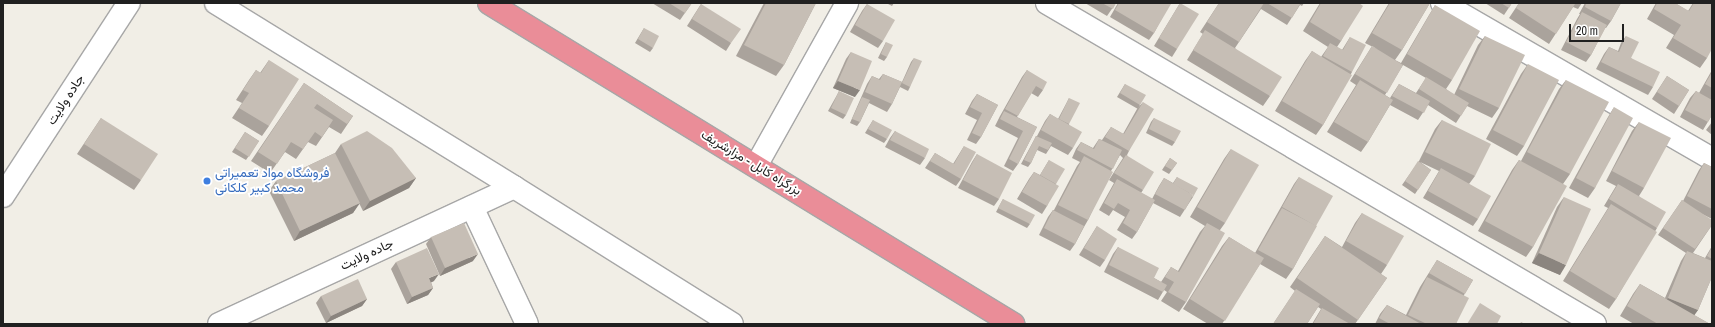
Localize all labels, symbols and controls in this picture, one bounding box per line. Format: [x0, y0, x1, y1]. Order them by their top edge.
scale bar [1571, 16, 1626, 42]
text: 20 m [1576, 23, 1598, 39]
street label: جاده ولایت [44, 72, 88, 128]
street label: بزرگراه کابل - مزارشریف [698, 127, 804, 199]
place label: فروشگاه مواد تعمیراتی محمد کبیر کلکانی [215, 166, 329, 197]
marker: فروشگاه مواد تعمیراتی محمد کبیر کلکانی [202, 176, 212, 186]
street label: جاده ولایت [338, 236, 396, 274]

